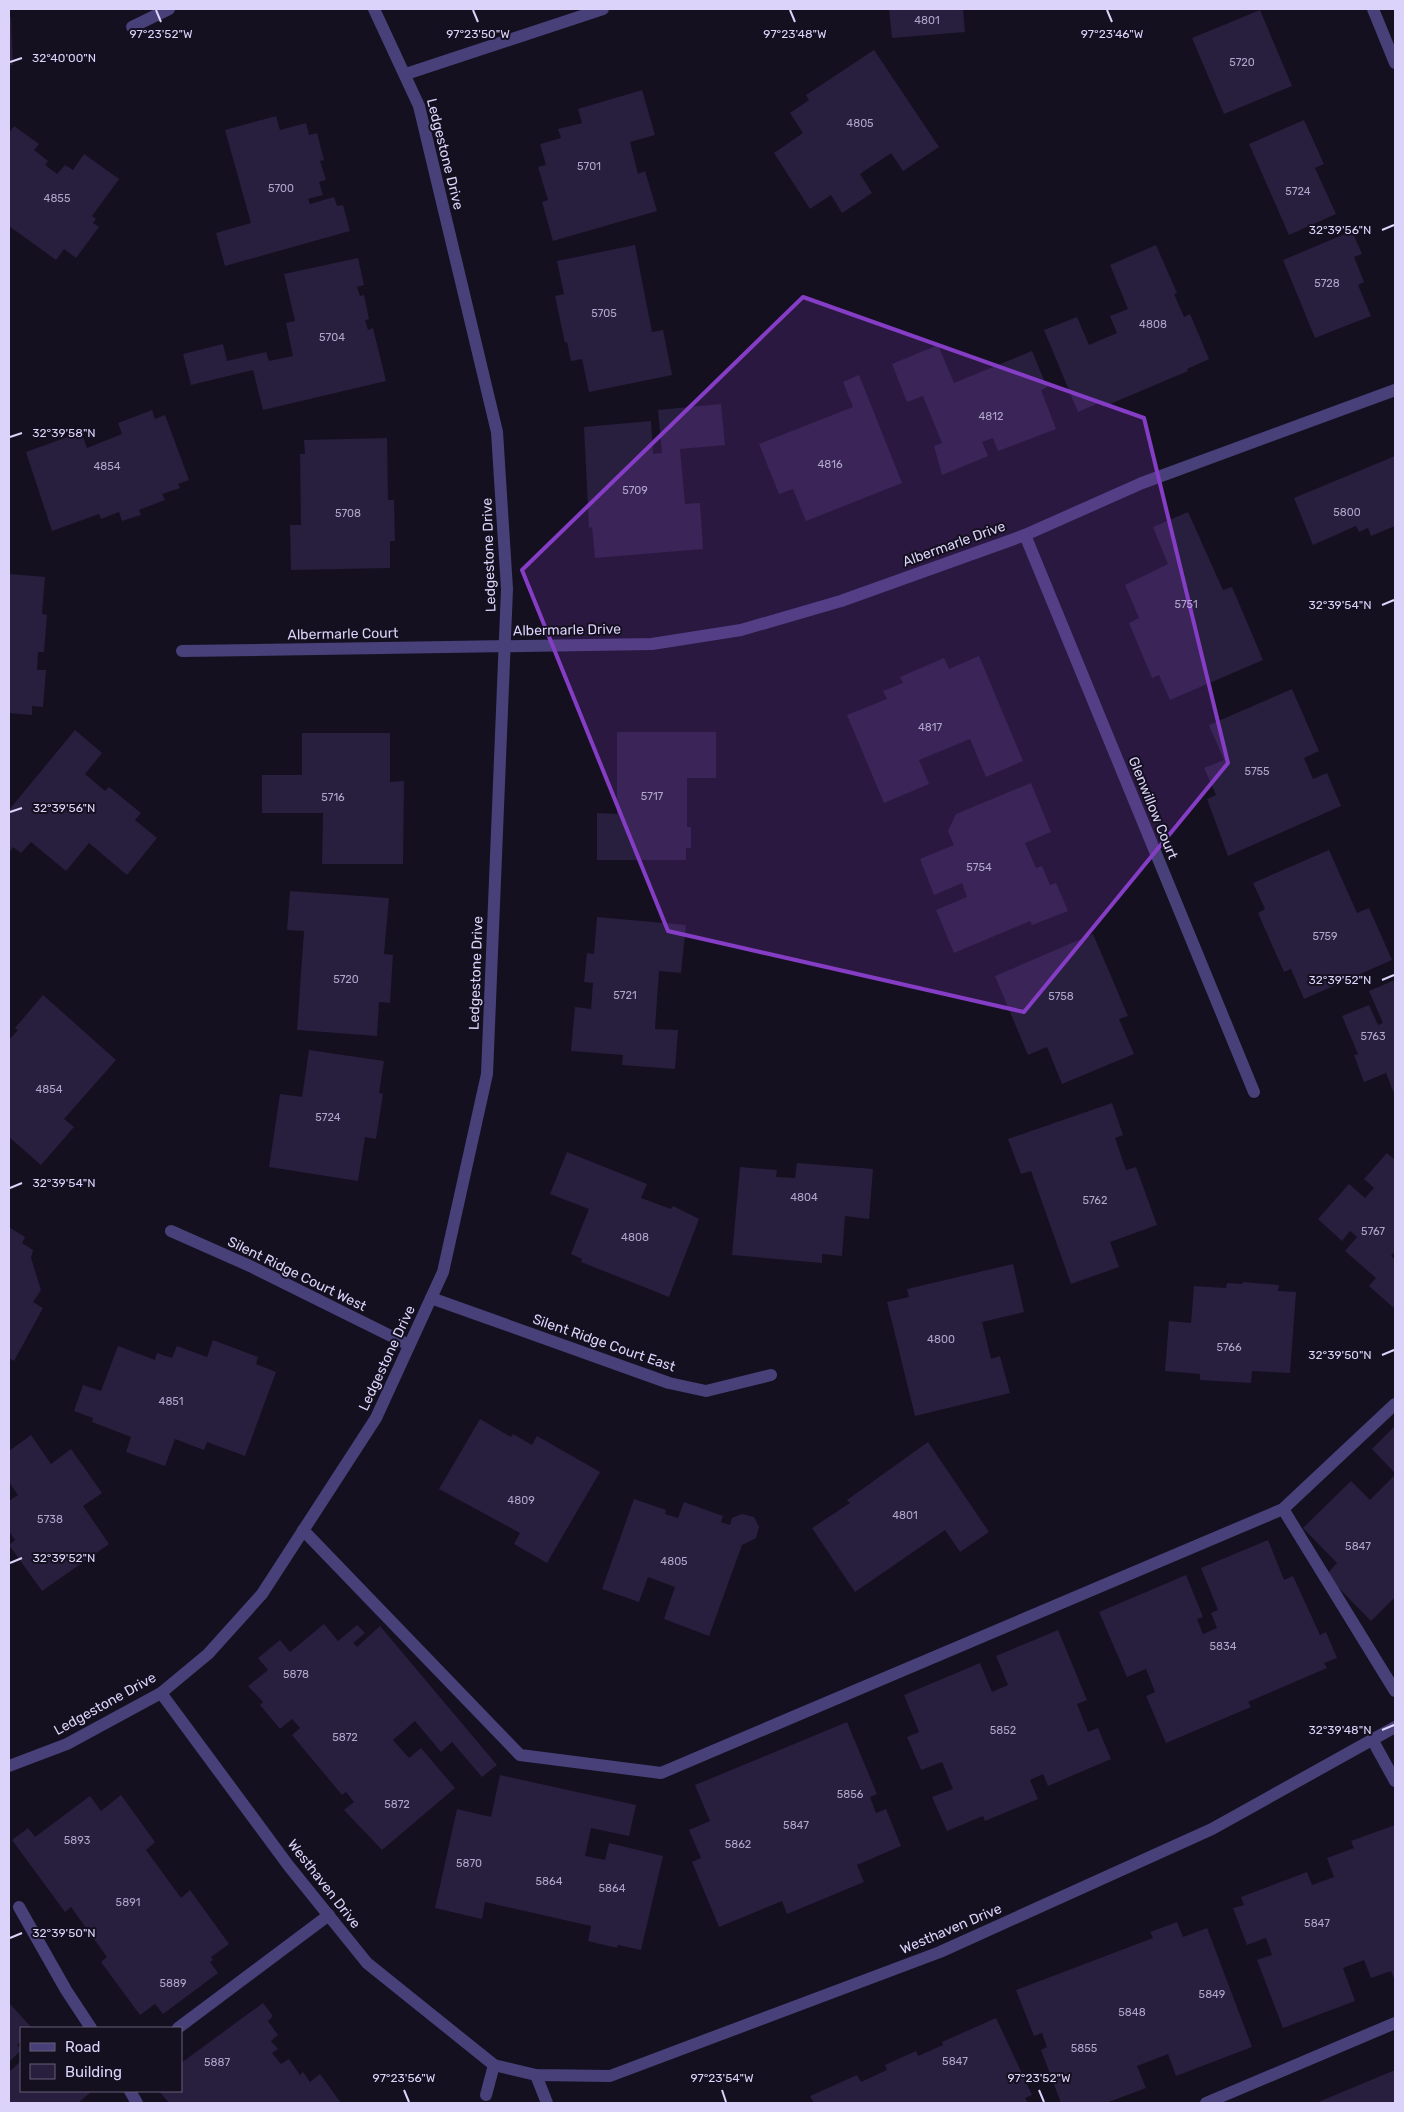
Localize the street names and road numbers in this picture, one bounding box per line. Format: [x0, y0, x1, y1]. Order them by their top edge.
street label: Ledgestone Drive [423, 97, 467, 212]
street label: Ledgestone Drive [479, 497, 499, 612]
street label: Albermarle Drive [900, 517, 1008, 570]
street label: Albermarle Drive [513, 621, 621, 639]
street label: Albermarle Court [287, 625, 399, 643]
street label: Glenwillow Court [1125, 754, 1182, 862]
street label: Ledgestone Drive [466, 915, 486, 1030]
street label: Silent Ridge Court West [225, 1233, 370, 1315]
street label: Ledgestone Drive [355, 1303, 419, 1413]
street label: Silent Ridge Court East [530, 1311, 678, 1376]
street label: Ledgestone Drive [51, 1669, 159, 1739]
street label: Westhaven Drive [284, 1836, 364, 1932]
street label: Westhaven Drive [898, 1900, 1004, 1958]

